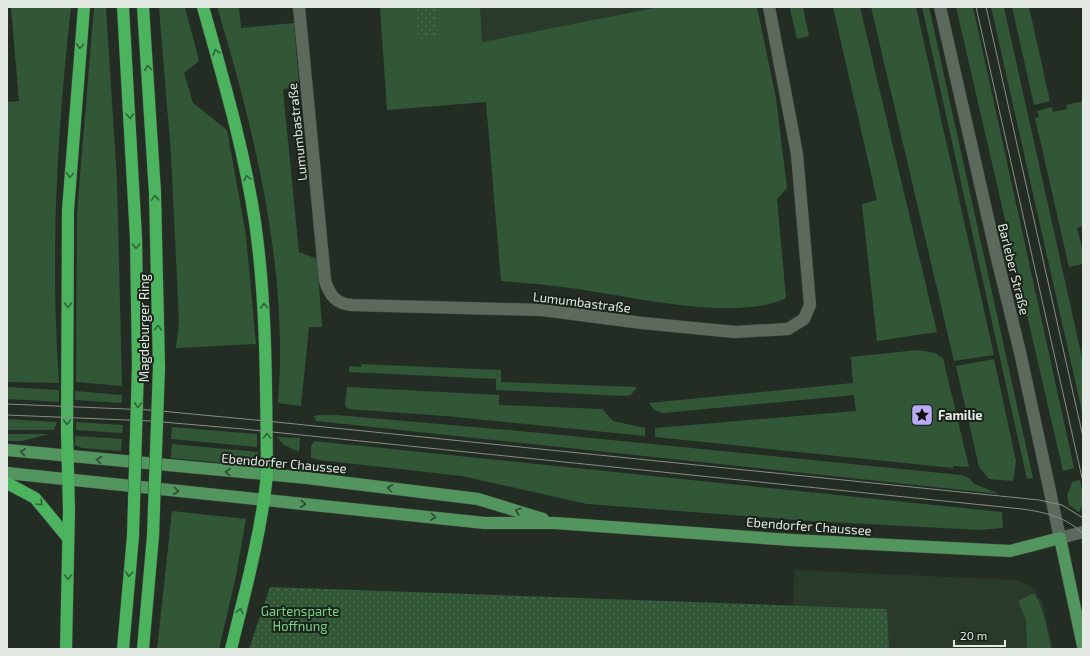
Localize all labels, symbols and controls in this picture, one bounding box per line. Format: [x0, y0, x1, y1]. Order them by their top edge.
one-way arrow [76, 43, 85, 49]
one-way arrow [212, 48, 220, 55]
one-way arrow [143, 65, 152, 71]
street label: Lumumbastraße [284, 82, 310, 182]
one-way arrow [126, 113, 135, 119]
one-way arrow [66, 172, 75, 178]
one-way arrow [243, 175, 252, 181]
one-way arrow [151, 195, 159, 201]
street label: Barleber Straße [995, 222, 1033, 316]
one-way arrow [132, 243, 141, 249]
street label: Magdeburger Ring [136, 274, 152, 382]
street label: Lumumbastraße [532, 288, 632, 316]
one-way arrow [64, 302, 72, 308]
one-way arrow [259, 303, 268, 310]
one-way arrow [154, 325, 162, 331]
one-way arrow [134, 402, 142, 408]
place icon: Familie [909, 402, 935, 428]
place label: Familie [938, 407, 983, 423]
one-way arrow [63, 419, 71, 425]
one-way arrow [262, 433, 271, 439]
one-way arrow [20, 448, 26, 457]
street label: Ebendorfer Chaussee [221, 450, 347, 476]
one-way arrow [96, 455, 102, 464]
one-way arrow [225, 467, 231, 476]
one-way arrow [387, 484, 393, 493]
one-way arrow [173, 486, 179, 495]
one-way arrow [35, 498, 43, 506]
one-way arrow [300, 500, 306, 509]
one-way arrow [515, 507, 522, 516]
one-way arrow [430, 513, 436, 522]
street label: Ebendorfer Chaussee [746, 514, 872, 538]
one-way arrow [125, 571, 134, 577]
one-way arrow [64, 574, 72, 580]
park label: Gartensparte Hoffnung [261, 603, 339, 634]
one-way arrow [235, 608, 244, 615]
scale bar [954, 622, 1005, 648]
text: 20 m [960, 628, 987, 642]

